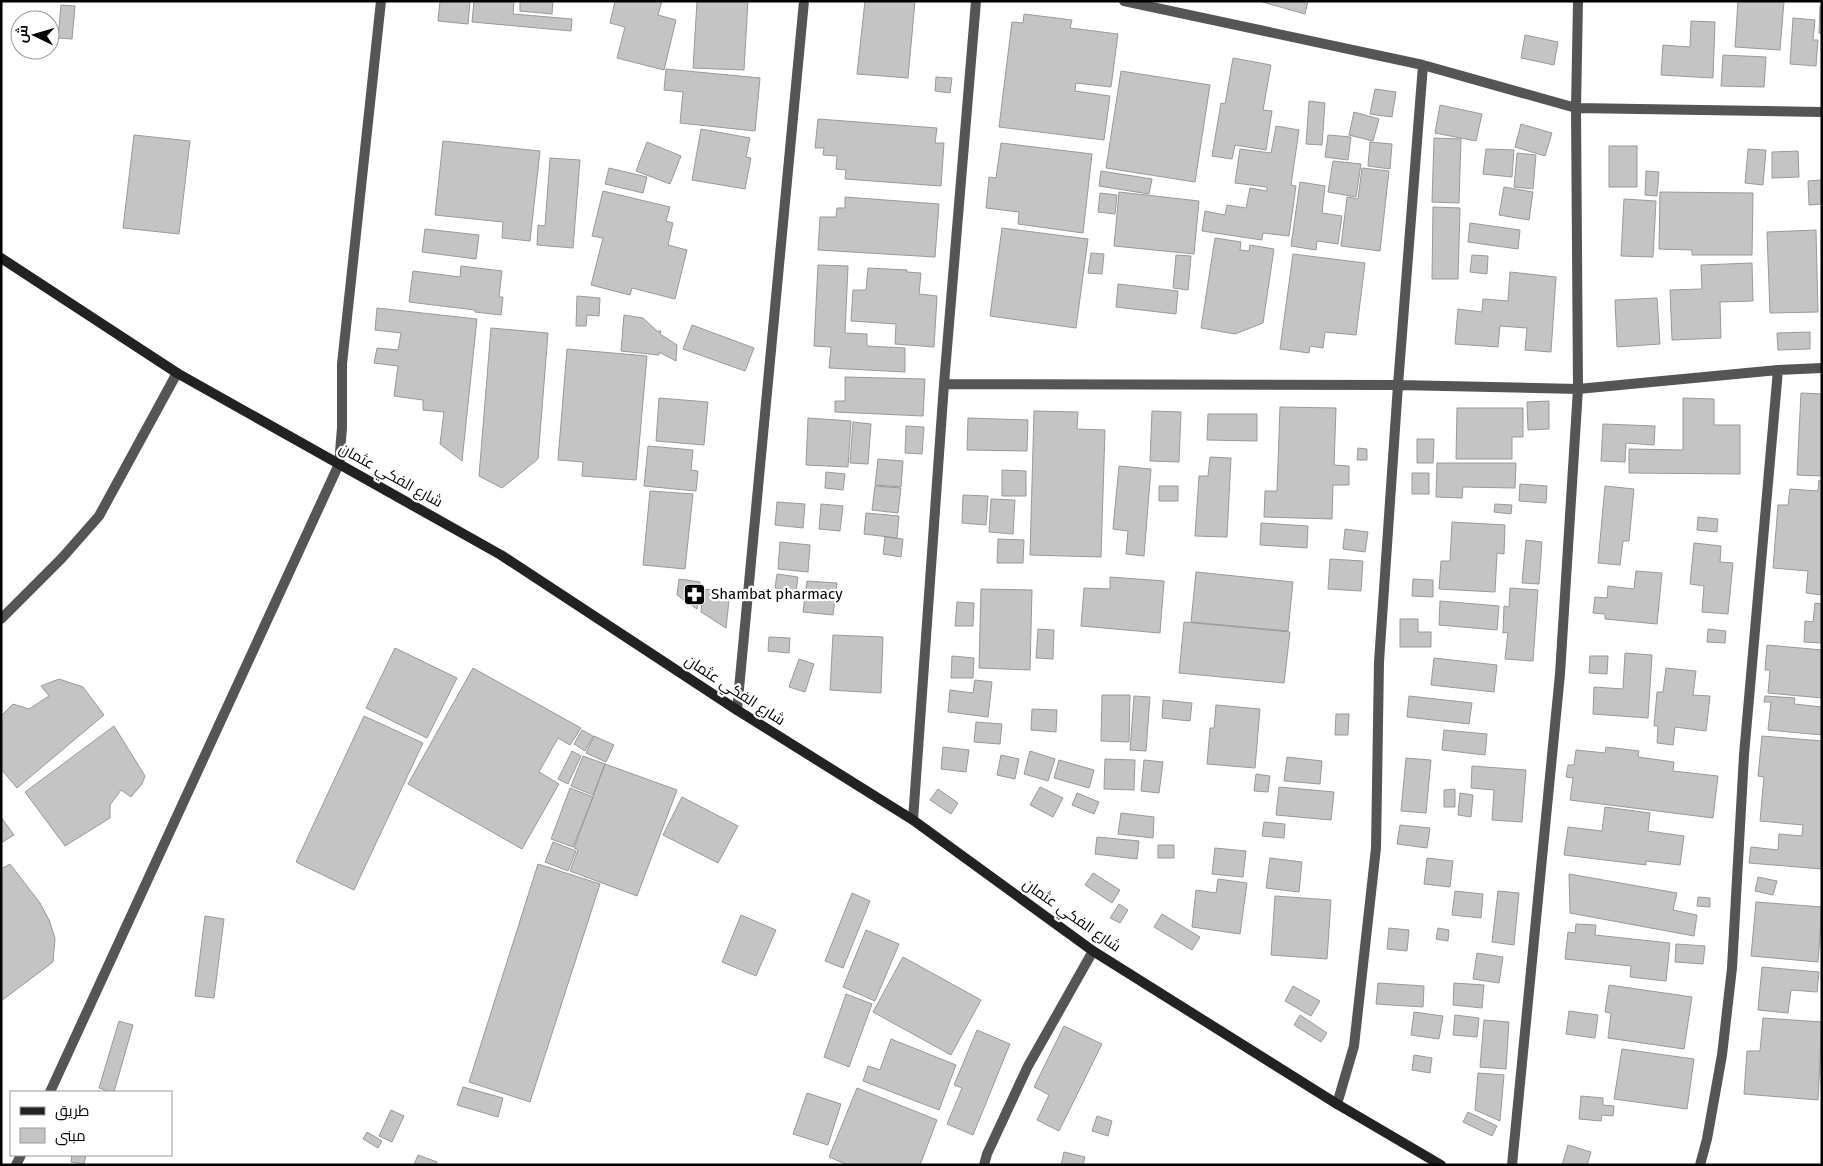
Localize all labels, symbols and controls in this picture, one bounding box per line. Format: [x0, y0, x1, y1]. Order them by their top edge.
north arrow [10, 10, 60, 60]
text: ش [13, 24, 32, 44]
street label: شارع الفكي عثمان [335, 439, 446, 514]
pharmacy icon: Shambat pharmacy [683, 582, 707, 606]
place label: Shambat pharmacy [711, 585, 843, 603]
street label: شارع الفكي عثمان [680, 651, 788, 732]
street label: شارع الفكي عثمان [1018, 874, 1125, 958]
legend [10, 1091, 172, 1156]
text: طريق [55, 1102, 89, 1121]
text: مبنى [55, 1127, 86, 1146]

